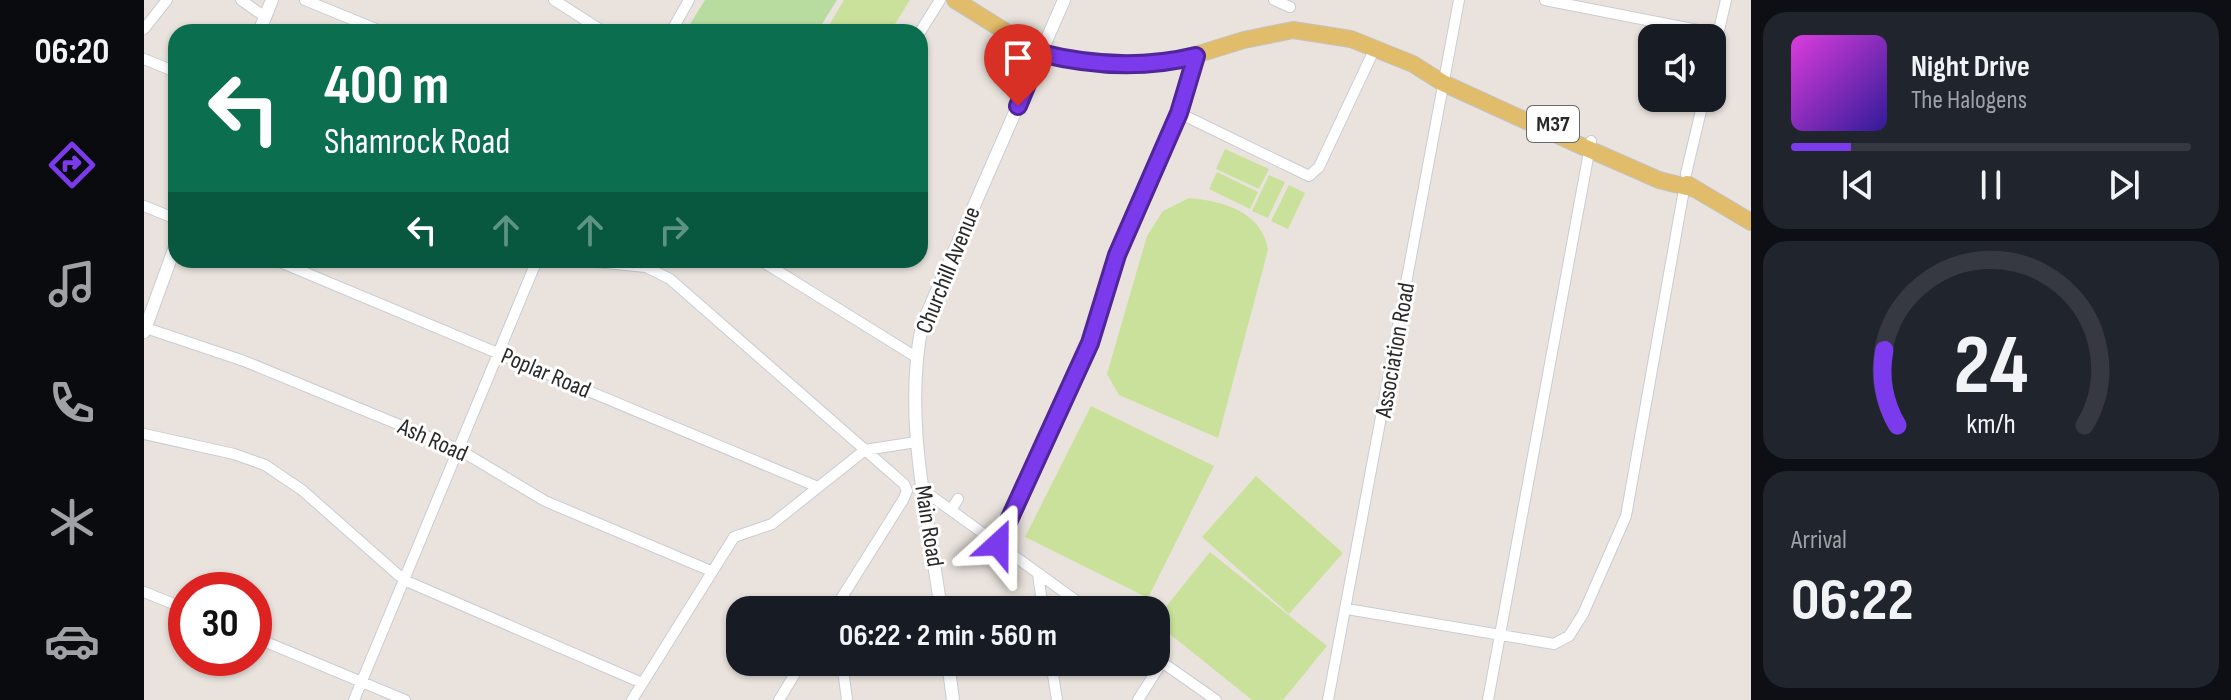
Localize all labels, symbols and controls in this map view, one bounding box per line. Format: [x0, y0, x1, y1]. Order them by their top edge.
pin [984, 24, 1052, 106]
map controls [1638, 24, 1726, 112]
button: sound [1638, 24, 1726, 112]
text: 06:20 [34, 31, 110, 74]
icon: arrive [996, 36, 1040, 80]
text: Night Drive [1911, 49, 2030, 85]
text: 400 m [324, 53, 449, 120]
icon: left [192, 56, 296, 160]
text: The Halogens [1911, 85, 2027, 116]
road number: M37 [1527, 106, 1579, 142]
text: Shamrock Road [324, 121, 510, 164]
icon: directions [44, 137, 100, 193]
icon: previous [1836, 163, 1880, 207]
icon: pause [1969, 163, 2013, 207]
icon: next [2102, 163, 2146, 207]
street label: Churchill Avenue [909, 202, 987, 338]
icon: left [400, 208, 444, 252]
icon: ahead [484, 208, 528, 252]
icon: ahead [568, 208, 612, 252]
icon: right [652, 208, 696, 252]
icon: music [44, 256, 100, 312]
street label: Association Road [1369, 280, 1421, 421]
text: 24 [1954, 317, 2028, 417]
street label: Poplar Road [497, 341, 595, 405]
icon: phone [44, 375, 100, 431]
text: km/h [1966, 407, 2016, 442]
street label: Ash Road [393, 411, 472, 468]
street label: Main Road [908, 483, 950, 569]
icon: climate [44, 494, 100, 550]
position arrow [956, 502, 1040, 586]
text: Arrival [1791, 525, 1847, 556]
text: 06:22 [1791, 565, 1914, 637]
speed limit sign: 30 [168, 572, 272, 676]
icon: car [44, 613, 100, 669]
text: 06:22 · 2 min · 560 m [839, 618, 1057, 654]

